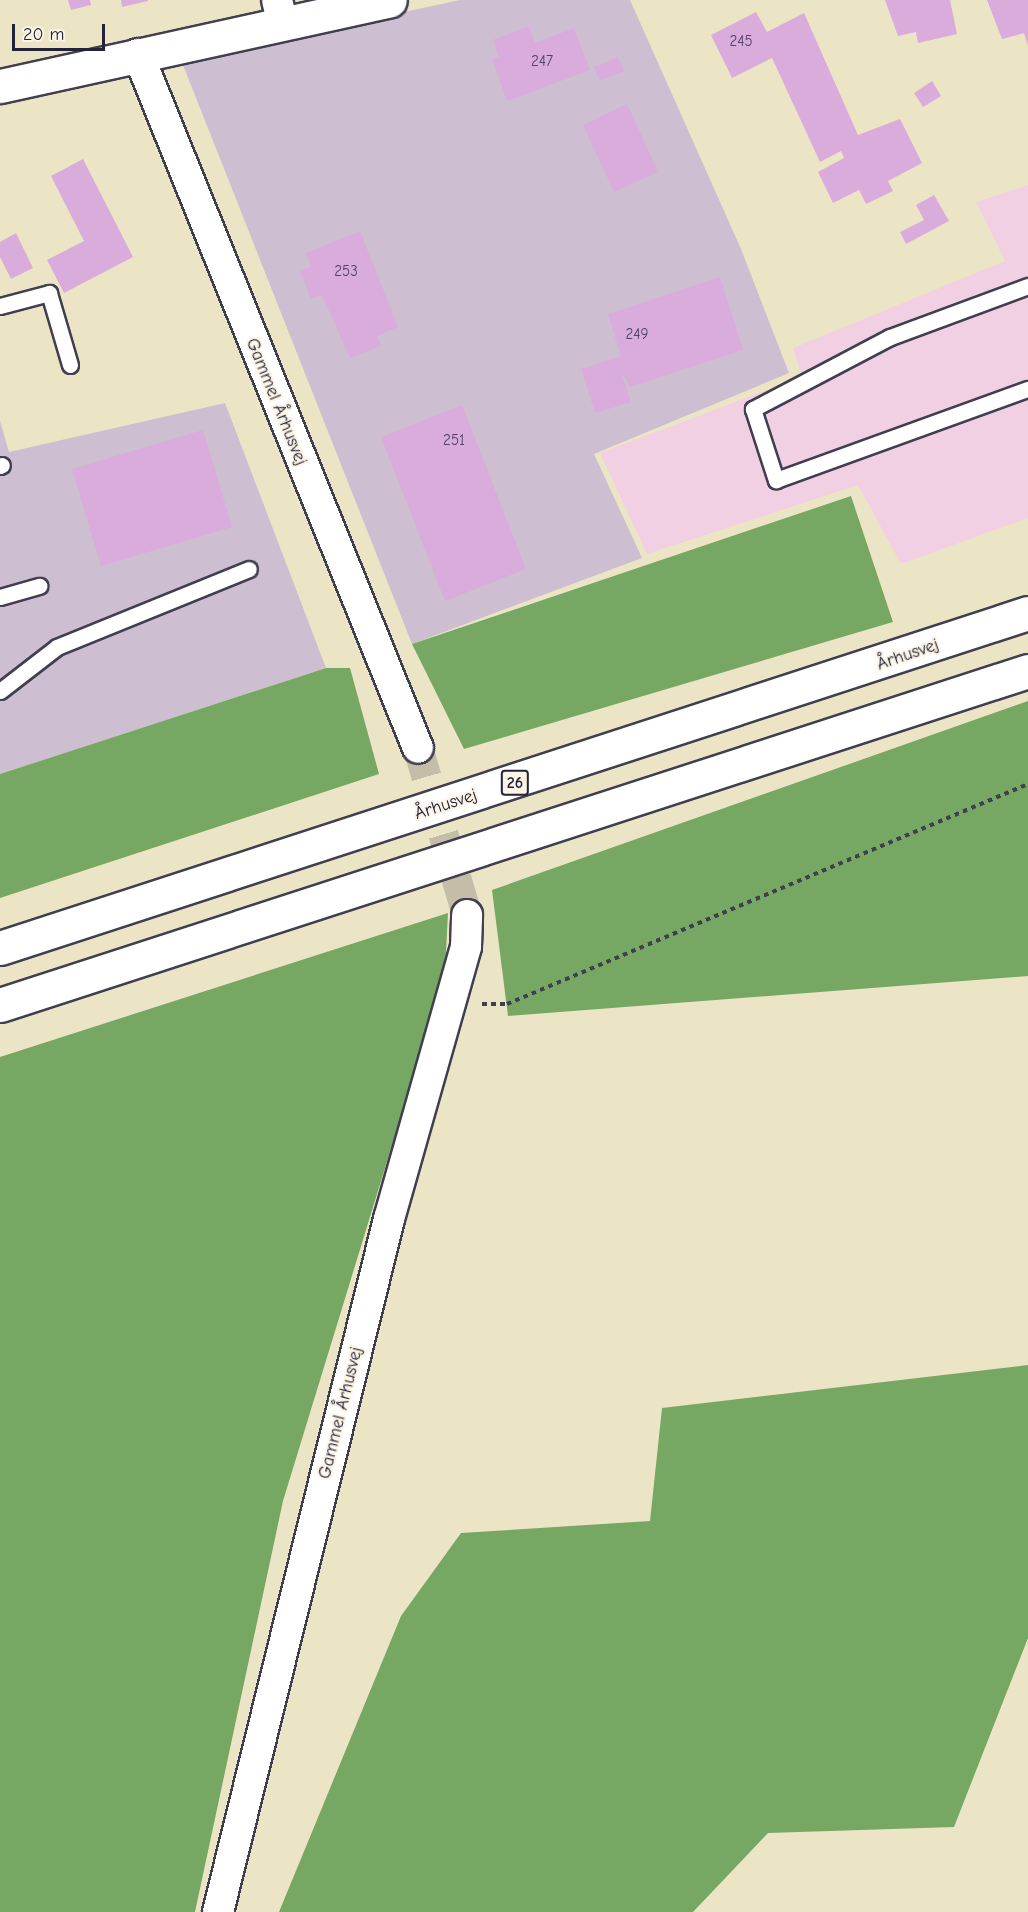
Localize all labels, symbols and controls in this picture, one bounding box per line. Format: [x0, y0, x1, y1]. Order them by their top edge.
scale bar [15, 12, 108, 50]
text: 20 m [23, 24, 64, 45]
house number: 245 [729, 33, 753, 51]
house number: 247 [531, 53, 553, 71]
house number: 253 [334, 263, 358, 281]
house number: 249 [626, 326, 648, 344]
street label: Gammel Århusvej [241, 335, 311, 469]
house number: 251 [443, 432, 465, 450]
street label: Århusvej [874, 634, 942, 676]
road number: 26 [500, 770, 530, 796]
street label: Århusvej [412, 785, 480, 825]
street label: Gammel Århusvej [314, 1345, 368, 1481]

